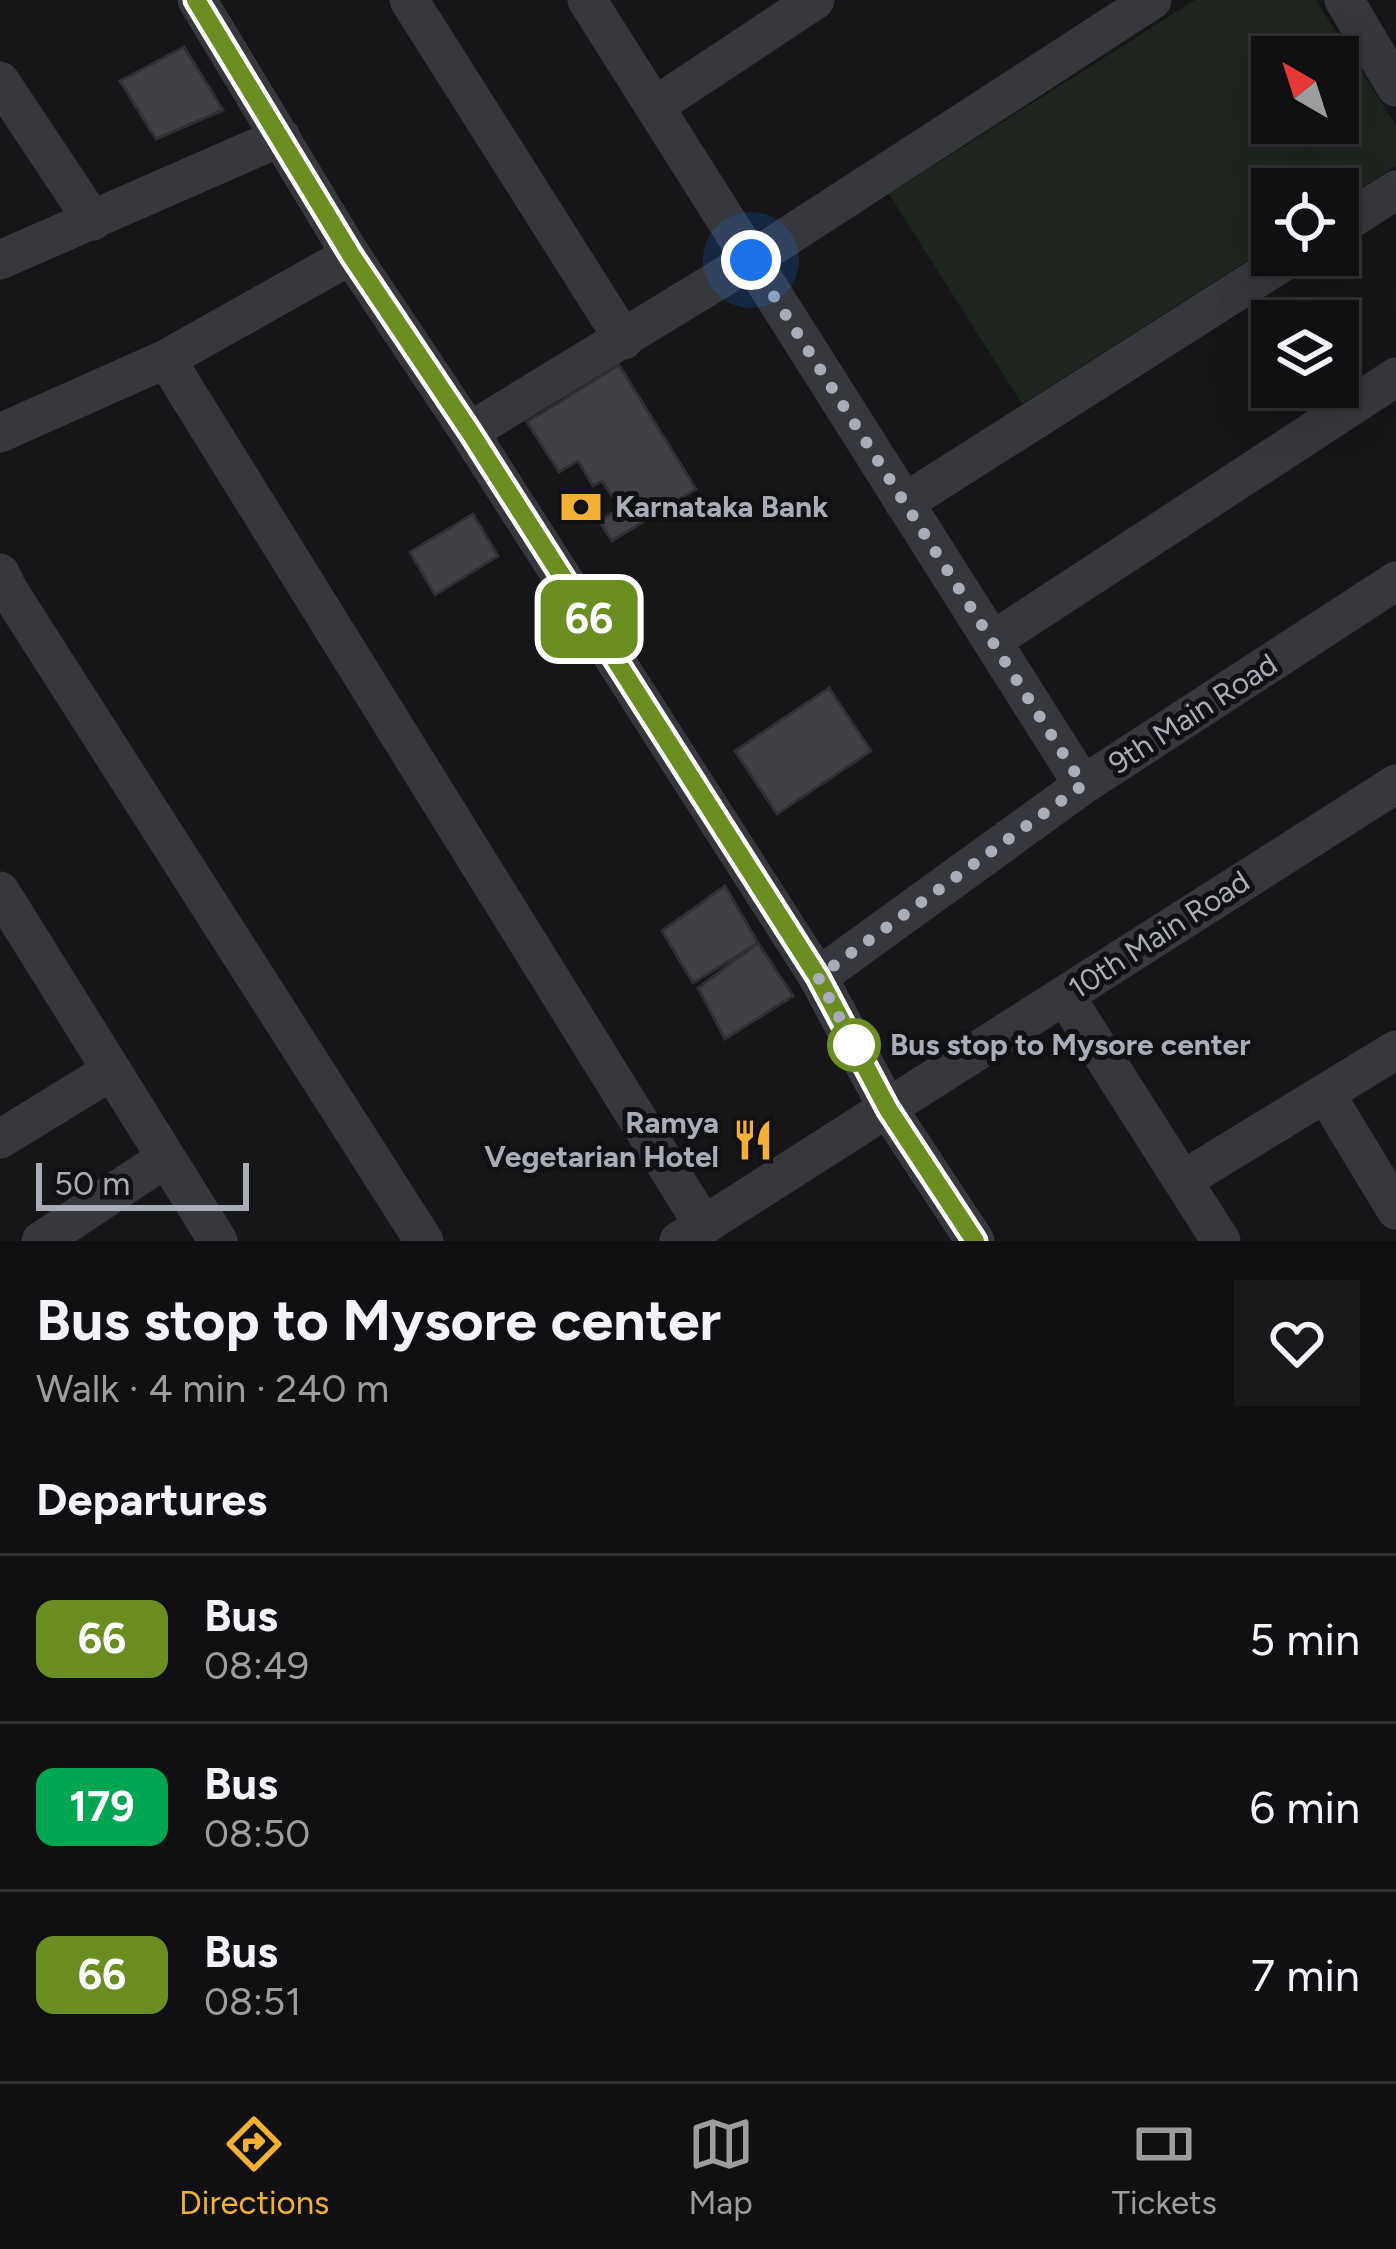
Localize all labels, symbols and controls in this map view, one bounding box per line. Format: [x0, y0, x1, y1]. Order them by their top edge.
north arrow [1251, 36, 1359, 144]
map controls [1251, 36, 1359, 408]
button: locate [1251, 168, 1359, 276]
your location [721, 230, 781, 290]
button: layers [1251, 300, 1359, 408]
bank icon: Karnataka Bank [558, 484, 604, 530]
place label: Karnataka Bank [615, 488, 828, 525]
line badge: 66 [535, 580, 643, 658]
text: 66 [565, 593, 613, 644]
street label: 9th Main Road [1102, 645, 1284, 782]
street label: 10th Main Road [1061, 862, 1256, 1007]
marker: Bus stop to Mysore center [829, 1020, 879, 1070]
place label: Bus stop to Mysore center [890, 1026, 1251, 1063]
place label: Ramya Vegetarian Hotel [484, 1104, 719, 1175]
restaurant icon: Ramya Vegetarian Hotel [730, 1117, 776, 1163]
scale bar [36, 1157, 249, 1210]
text: 50 m [54, 1164, 130, 1203]
button: heart [1234, 1280, 1360, 1406]
text: Bus stop to Mysore center [36, 1286, 721, 1354]
text: Walk · 4 min · 240 m [36, 1365, 389, 1412]
text: Departures [36, 1472, 267, 1526]
text: Bus [204, 1588, 278, 1642]
text: 5 min [1249, 1612, 1360, 1666]
text: 66 [78, 1613, 126, 1664]
text: 08:49 [204, 1642, 309, 1689]
text: Bus [204, 1756, 278, 1810]
text: 6 min [1250, 1780, 1360, 1834]
text: 179 [69, 1781, 135, 1832]
text: 08:50 [204, 1810, 310, 1857]
text: Bus [204, 1924, 278, 1978]
text: 7 min [1251, 1948, 1360, 2002]
text: 66 [78, 1949, 126, 2000]
text: 08:51 [204, 1978, 301, 2025]
tab: Directions [179, 2111, 330, 2222]
tab: Map [688, 2111, 754, 2222]
tab: Tickets [1112, 2111, 1217, 2222]

